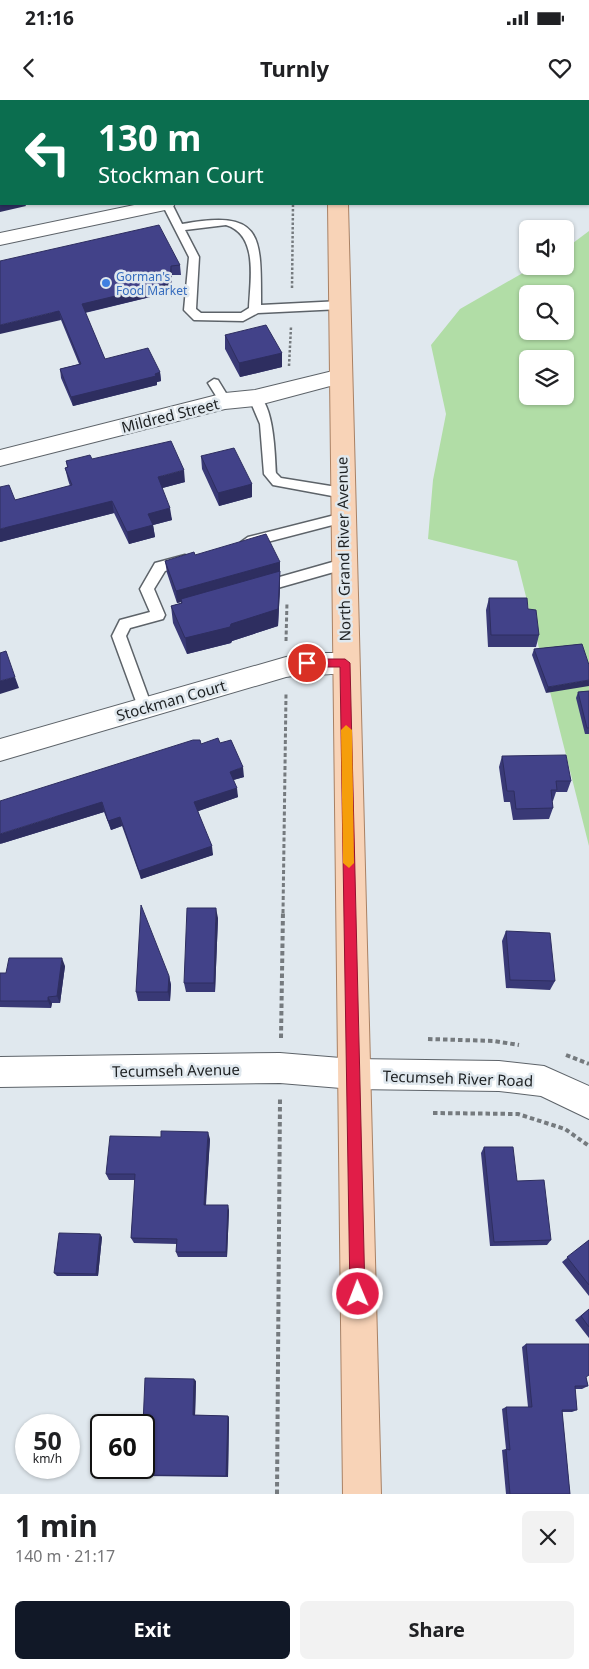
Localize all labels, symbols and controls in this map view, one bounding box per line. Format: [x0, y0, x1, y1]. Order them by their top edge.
text: 21:16 [25, 5, 74, 31]
text: Turnly [260, 53, 329, 83]
icon: back [15, 54, 43, 82]
icon: heart [546, 54, 574, 82]
text: 130 m [98, 114, 201, 161]
icon: left [15, 120, 80, 185]
text: Stockman Court [98, 159, 264, 189]
map controls [519, 220, 574, 405]
button: sound [519, 220, 574, 275]
place label: Gorman's Food Market [116, 268, 188, 299]
marker: Gorman's Food Market [100, 277, 112, 289]
button: search [519, 285, 574, 340]
button: layers [519, 350, 574, 405]
street label: Mildred Street [119, 393, 221, 437]
street label: North Grand River Avenue [331, 456, 355, 642]
pin [286, 642, 328, 684]
icon: arrive [293, 649, 321, 677]
street label: Stockman Court [114, 675, 229, 725]
street label: Tecumseh Avenue [112, 1059, 240, 1081]
street label: Tecumseh River Road [382, 1065, 534, 1091]
position arrow [331, 1267, 383, 1319]
speed limit sign: 60 [90, 1414, 155, 1479]
text: 50 [33, 1423, 62, 1457]
text: km/h [33, 1450, 62, 1467]
text: 1 min [15, 1505, 98, 1546]
button: close [522, 1511, 574, 1563]
text: 140 m · 21:17 [15, 1545, 115, 1567]
button: Exit [15, 1601, 290, 1659]
button: Share [300, 1601, 574, 1659]

